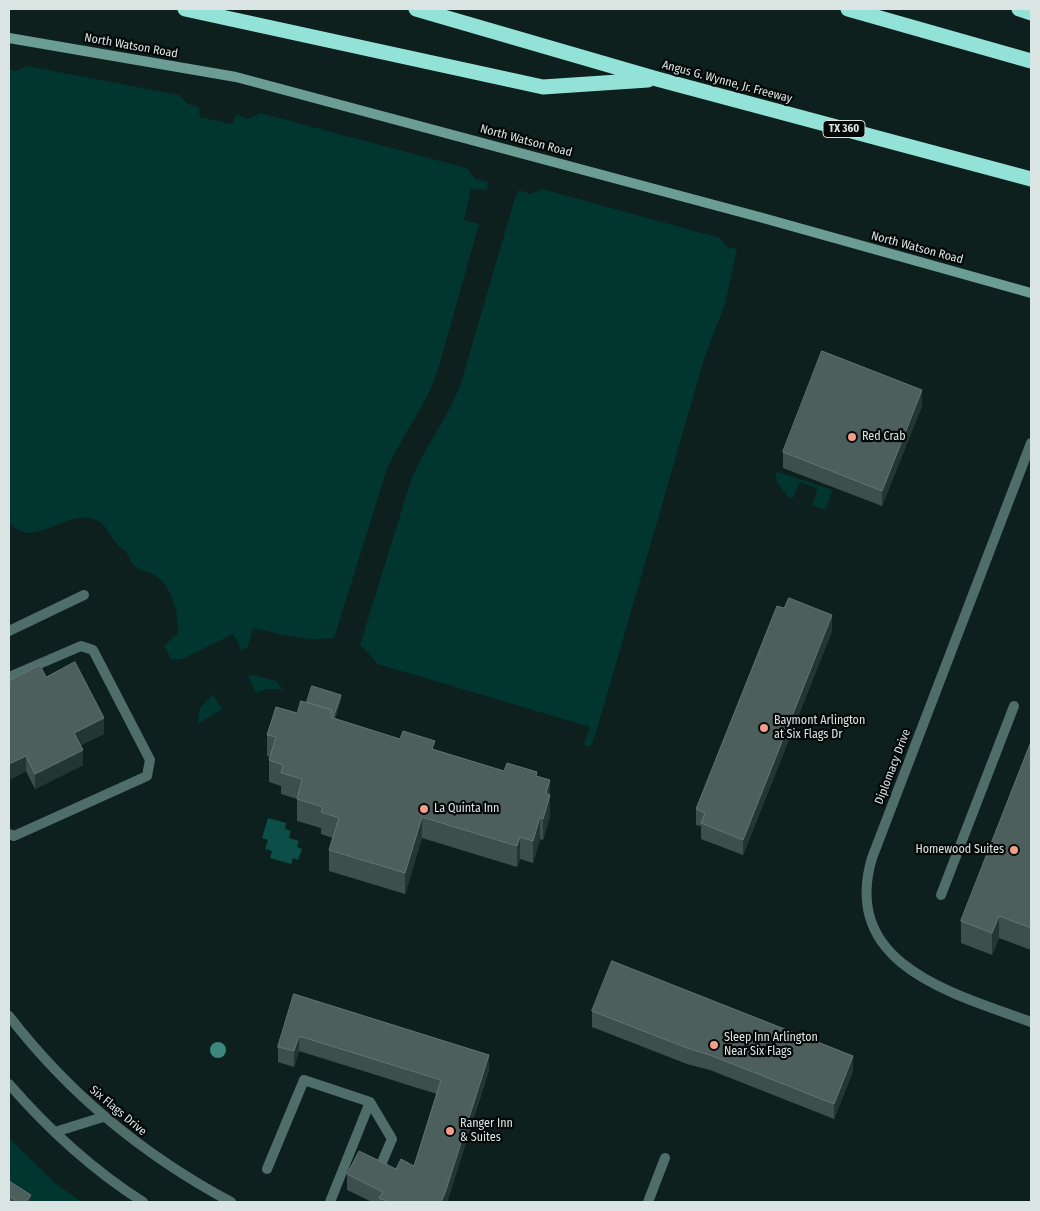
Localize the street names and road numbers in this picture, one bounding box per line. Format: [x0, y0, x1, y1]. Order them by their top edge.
street label: North Watson Road [83, 31, 179, 61]
street label: Angus G. Wynne, Jr. Freeway [660, 58, 794, 106]
road number: TX 360 [823, 120, 865, 138]
street label: North Watson Road [478, 122, 574, 160]
street label: North Watson Road [869, 229, 965, 267]
street label: Diplomacy Drive [872, 727, 914, 807]
street label: Six Flags Drive [87, 1083, 149, 1139]

